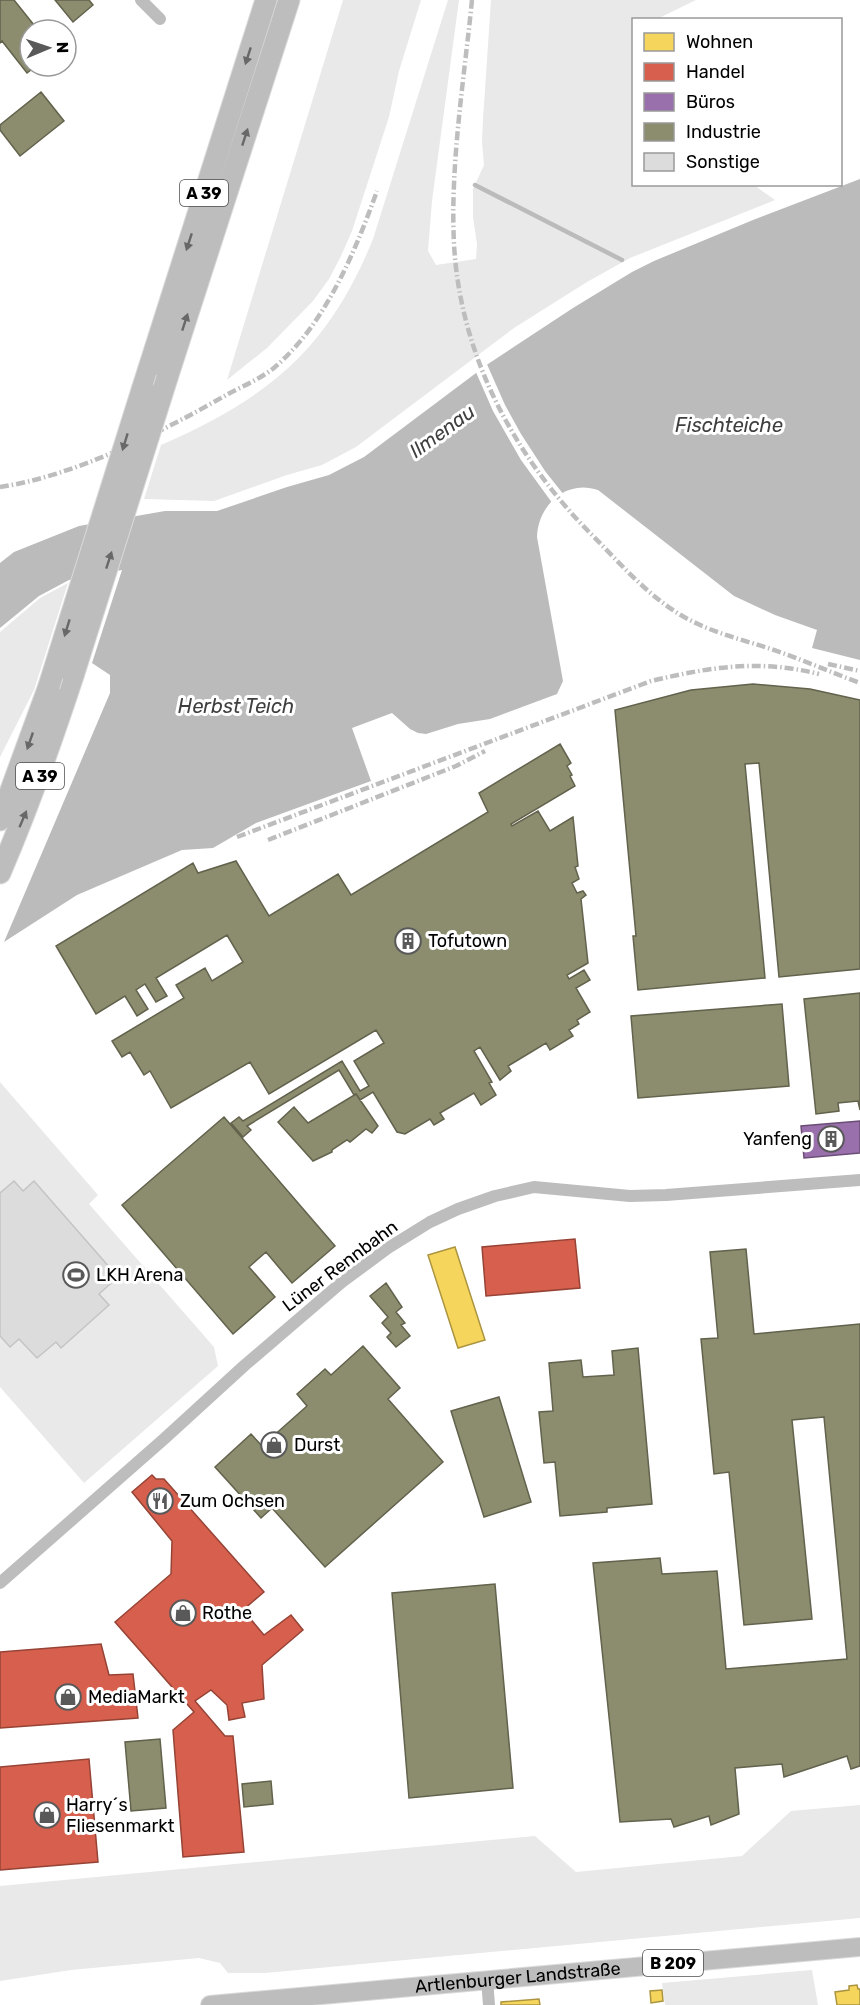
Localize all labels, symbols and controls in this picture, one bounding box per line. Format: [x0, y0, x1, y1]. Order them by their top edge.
north arrow [18, 18, 78, 78]
legend [632, 18, 842, 186]
text: Wohnen [686, 31, 753, 53]
text: N [53, 41, 72, 54]
one-way arrow [243, 47, 252, 65]
text: Handel [686, 61, 745, 83]
text: Büros [686, 91, 735, 113]
text: Industrie [686, 121, 761, 143]
one-way arrow [241, 128, 250, 146]
text: Sonstige [686, 151, 760, 173]
road number: A 39 [180, 180, 228, 206]
one-way arrow [184, 233, 193, 251]
one-way arrow [181, 313, 190, 331]
water label: Ilmenau [405, 399, 479, 463]
water label: Fischteiche [675, 413, 783, 437]
one-way arrow [120, 433, 129, 451]
one-way arrow [105, 551, 114, 569]
one-way arrow [62, 620, 71, 638]
water label: Herbst Teich [178, 694, 294, 718]
one-way arrow [24, 732, 34, 750]
road number: A 39 [16, 763, 64, 789]
one-way arrow [19, 810, 28, 828]
building icon: Tofutown [393, 926, 423, 956]
place label: Tofutown [428, 930, 507, 952]
building icon: Yanfeng [816, 1124, 846, 1154]
place label: Yanfeng [743, 1128, 812, 1150]
street label: Lüner Rennbahn [278, 1216, 402, 1316]
sports icon: LKH Arena [61, 1260, 91, 1290]
place label: LKH Arena [96, 1264, 183, 1286]
shop icon: Durst [259, 1430, 289, 1460]
place label: Durst [294, 1434, 340, 1456]
restaurant icon: Zum Ochsen [145, 1486, 175, 1516]
place label: Zum Ochsen [180, 1490, 285, 1512]
shop icon: Rothe [168, 1598, 198, 1628]
place label: Rothe [202, 1602, 252, 1624]
shop icon: MediaMarkt [53, 1682, 83, 1712]
place label: MediaMarkt [88, 1686, 185, 1708]
place label: Harry´s Fliesenmarkt [66, 1794, 175, 1837]
shop icon: Harry´s Fliesenmarkt [32, 1800, 62, 1830]
road number: B 209 [643, 1950, 703, 1976]
street label: Artlenburger Landstraße [414, 1957, 622, 1998]

